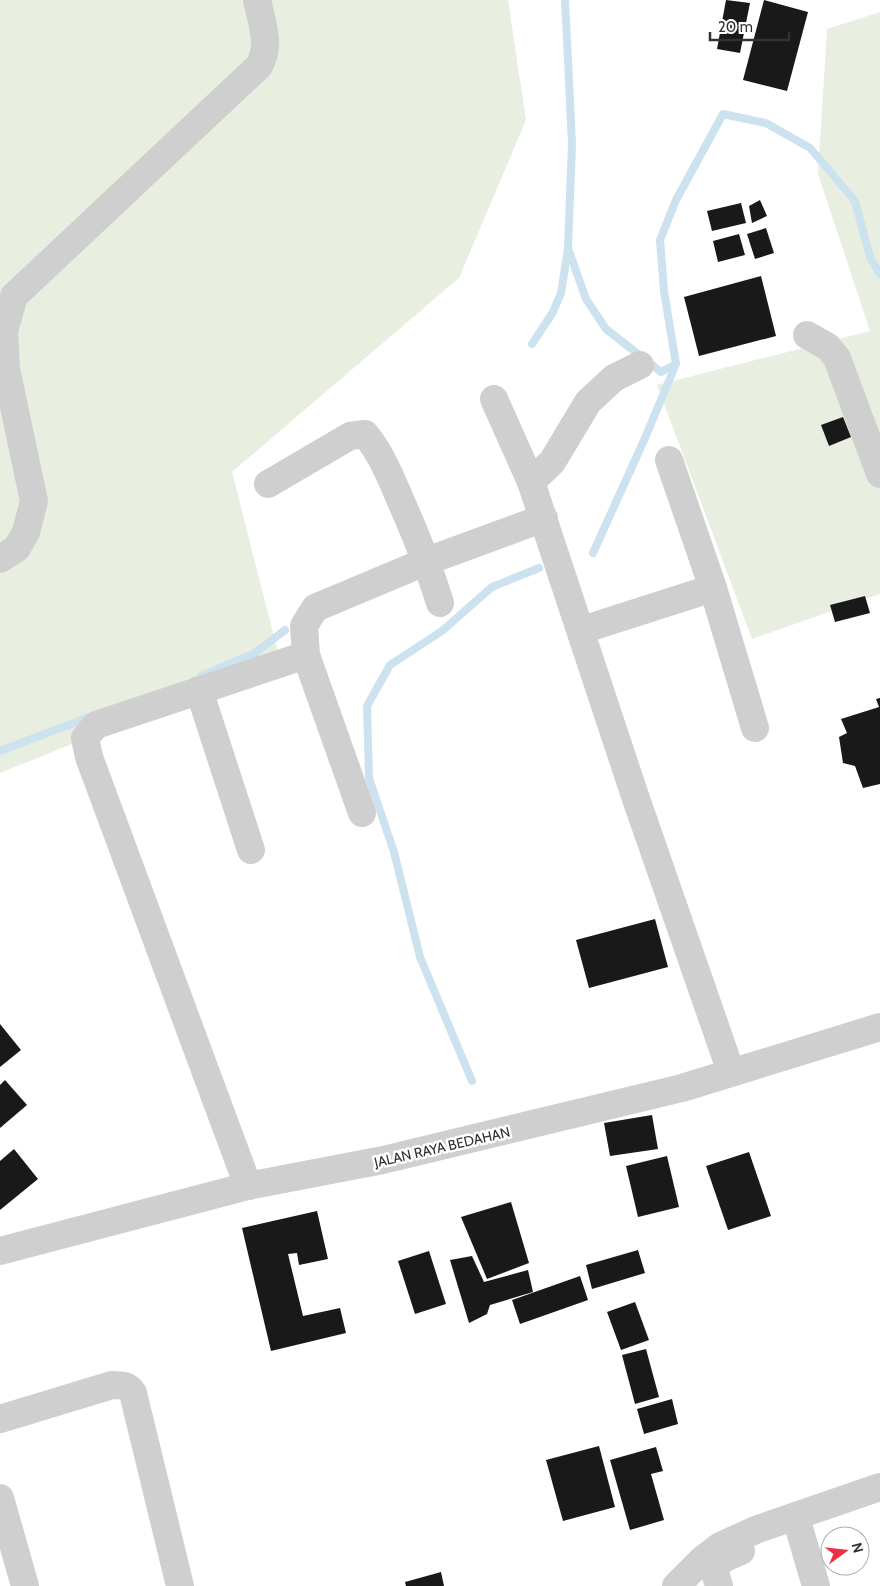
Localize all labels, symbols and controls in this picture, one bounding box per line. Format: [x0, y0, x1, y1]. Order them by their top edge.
scale bar [710, 10, 789, 42]
text: 20 m [718, 18, 753, 36]
street label: JALAN RAYA BEDAHAN [371, 1123, 512, 1172]
north arrow [820, 1526, 870, 1576]
text: N [848, 1541, 868, 1555]

